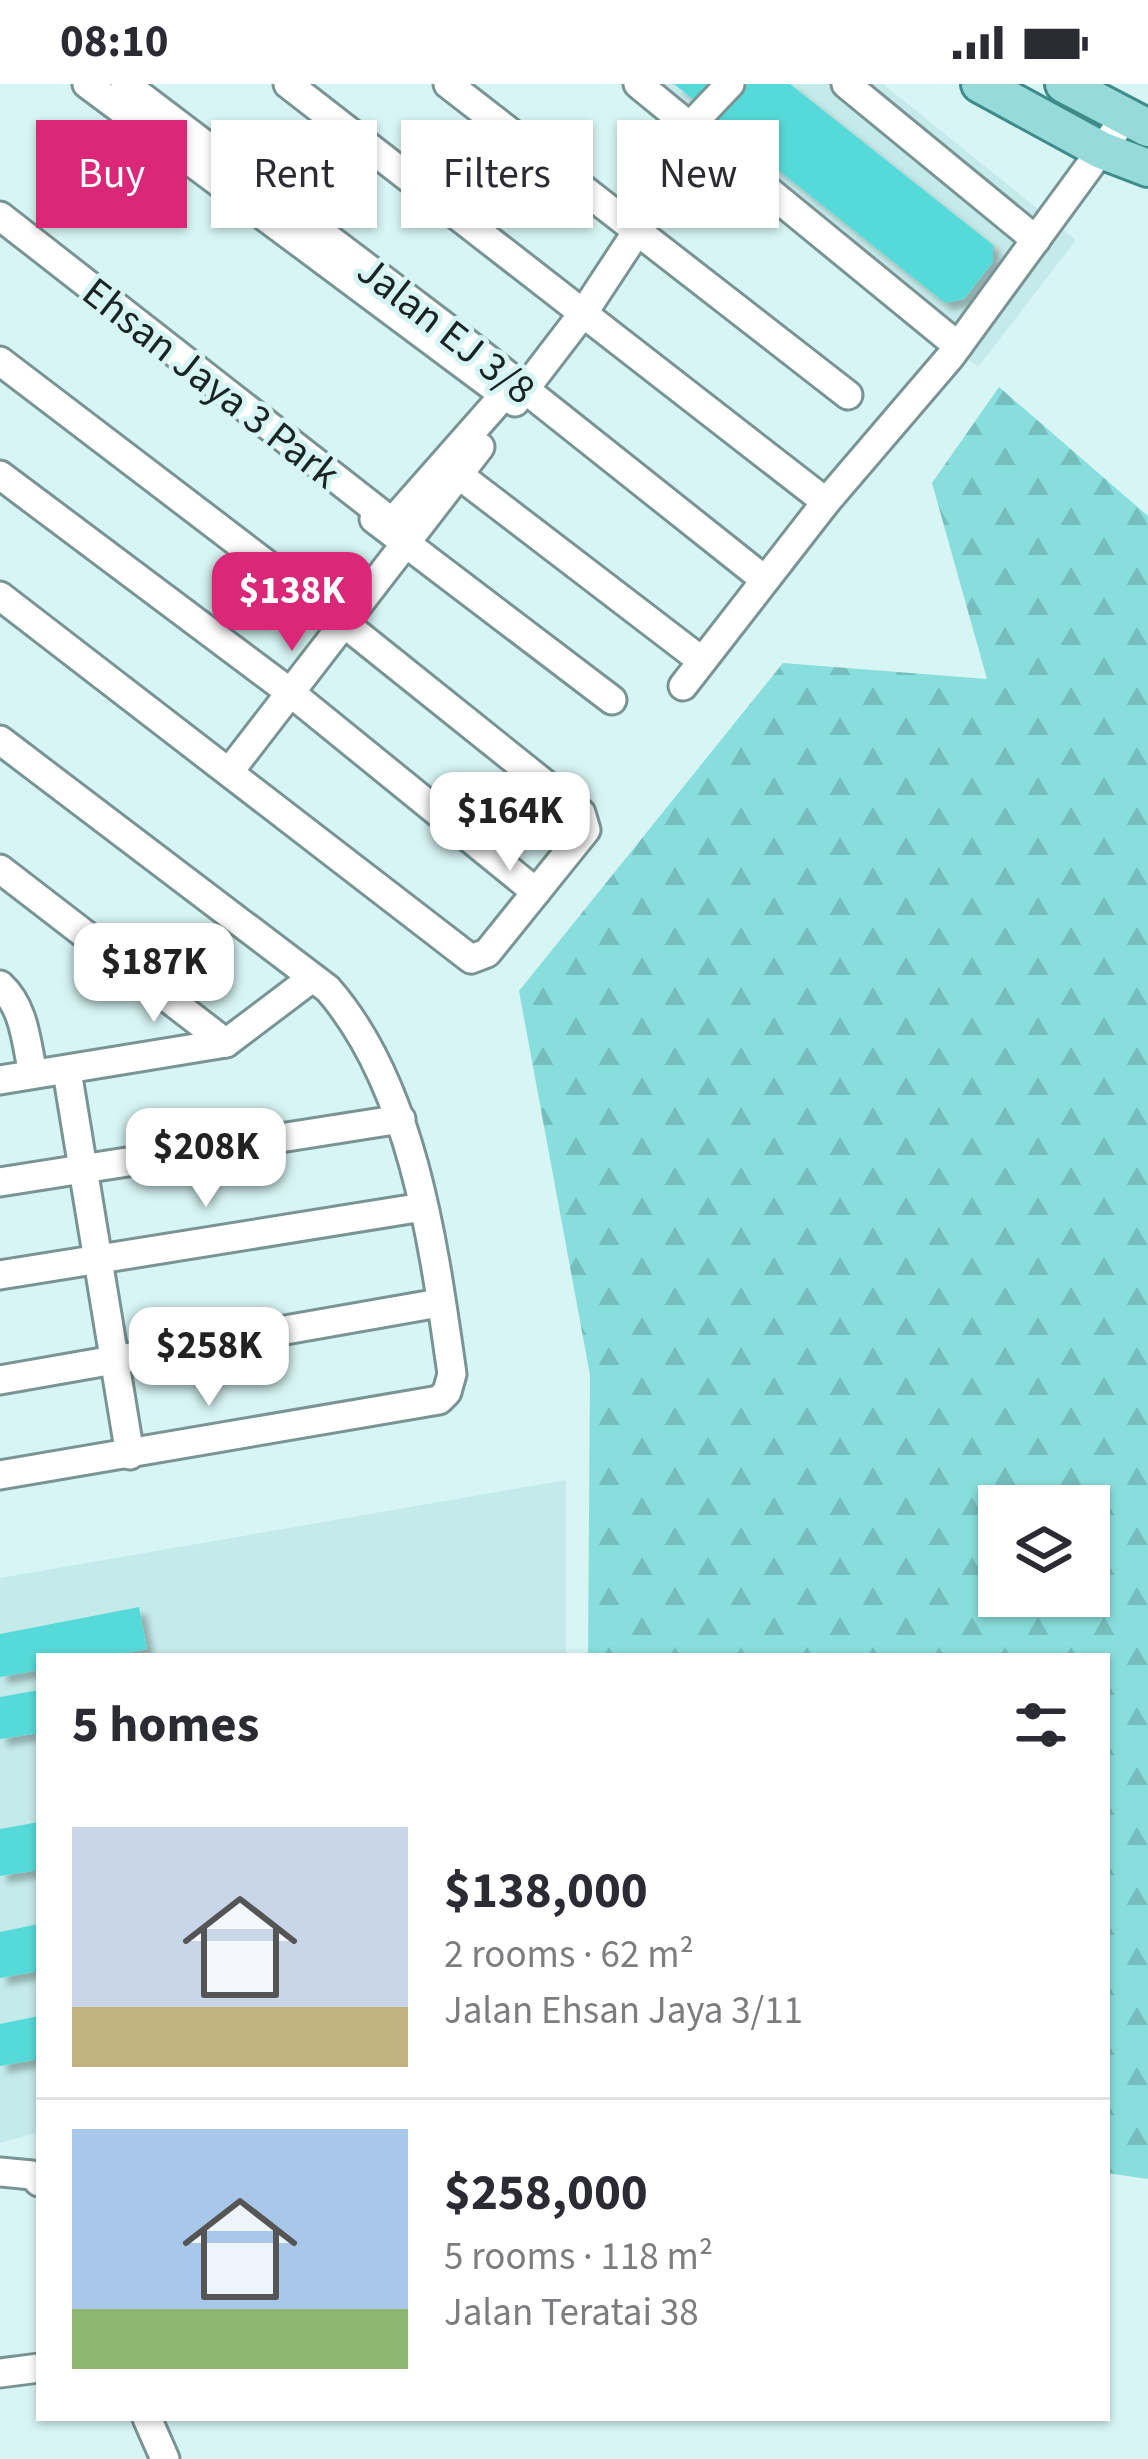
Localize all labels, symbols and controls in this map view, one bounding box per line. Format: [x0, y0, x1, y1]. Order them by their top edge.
text: 08:10 [60, 10, 169, 74]
chip: Buy [36, 120, 187, 228]
chip: Rent [211, 120, 377, 228]
chip: Filters [401, 120, 593, 228]
chip: New [617, 120, 779, 228]
street label: Jalan EJ 3/8 [344, 242, 548, 419]
street label: Ehsan Jaya 3 Park [69, 264, 353, 504]
pin: $138K [208, 552, 376, 654]
text: $138K [239, 563, 345, 619]
pin: $164K [426, 772, 594, 874]
text: $164K [457, 783, 563, 839]
pin: $187K [70, 923, 238, 1025]
text: $187K [101, 934, 207, 990]
pin: $208K [122, 1108, 290, 1210]
text: $208K [153, 1119, 259, 1175]
pin: $258K [125, 1307, 293, 1409]
text: $258K [156, 1318, 262, 1374]
map controls [978, 1485, 1110, 1617]
button: layers [978, 1485, 1110, 1617]
text: 5 homes [72, 1689, 259, 1761]
icon: filters [1008, 1692, 1074, 1758]
text: $138,000 [444, 1855, 648, 1927]
icon: home [168, 1875, 312, 2019]
text: 2 rooms · 62 m² [444, 1927, 694, 1983]
text: Jalan Ehsan Jaya 3/11 [444, 1983, 803, 2039]
text: $258,000 [444, 2157, 648, 2229]
icon: home [168, 2177, 312, 2321]
text: 5 rooms · 118 m² [444, 2229, 713, 2285]
text: Jalan Teratai 38 [444, 2285, 699, 2341]

